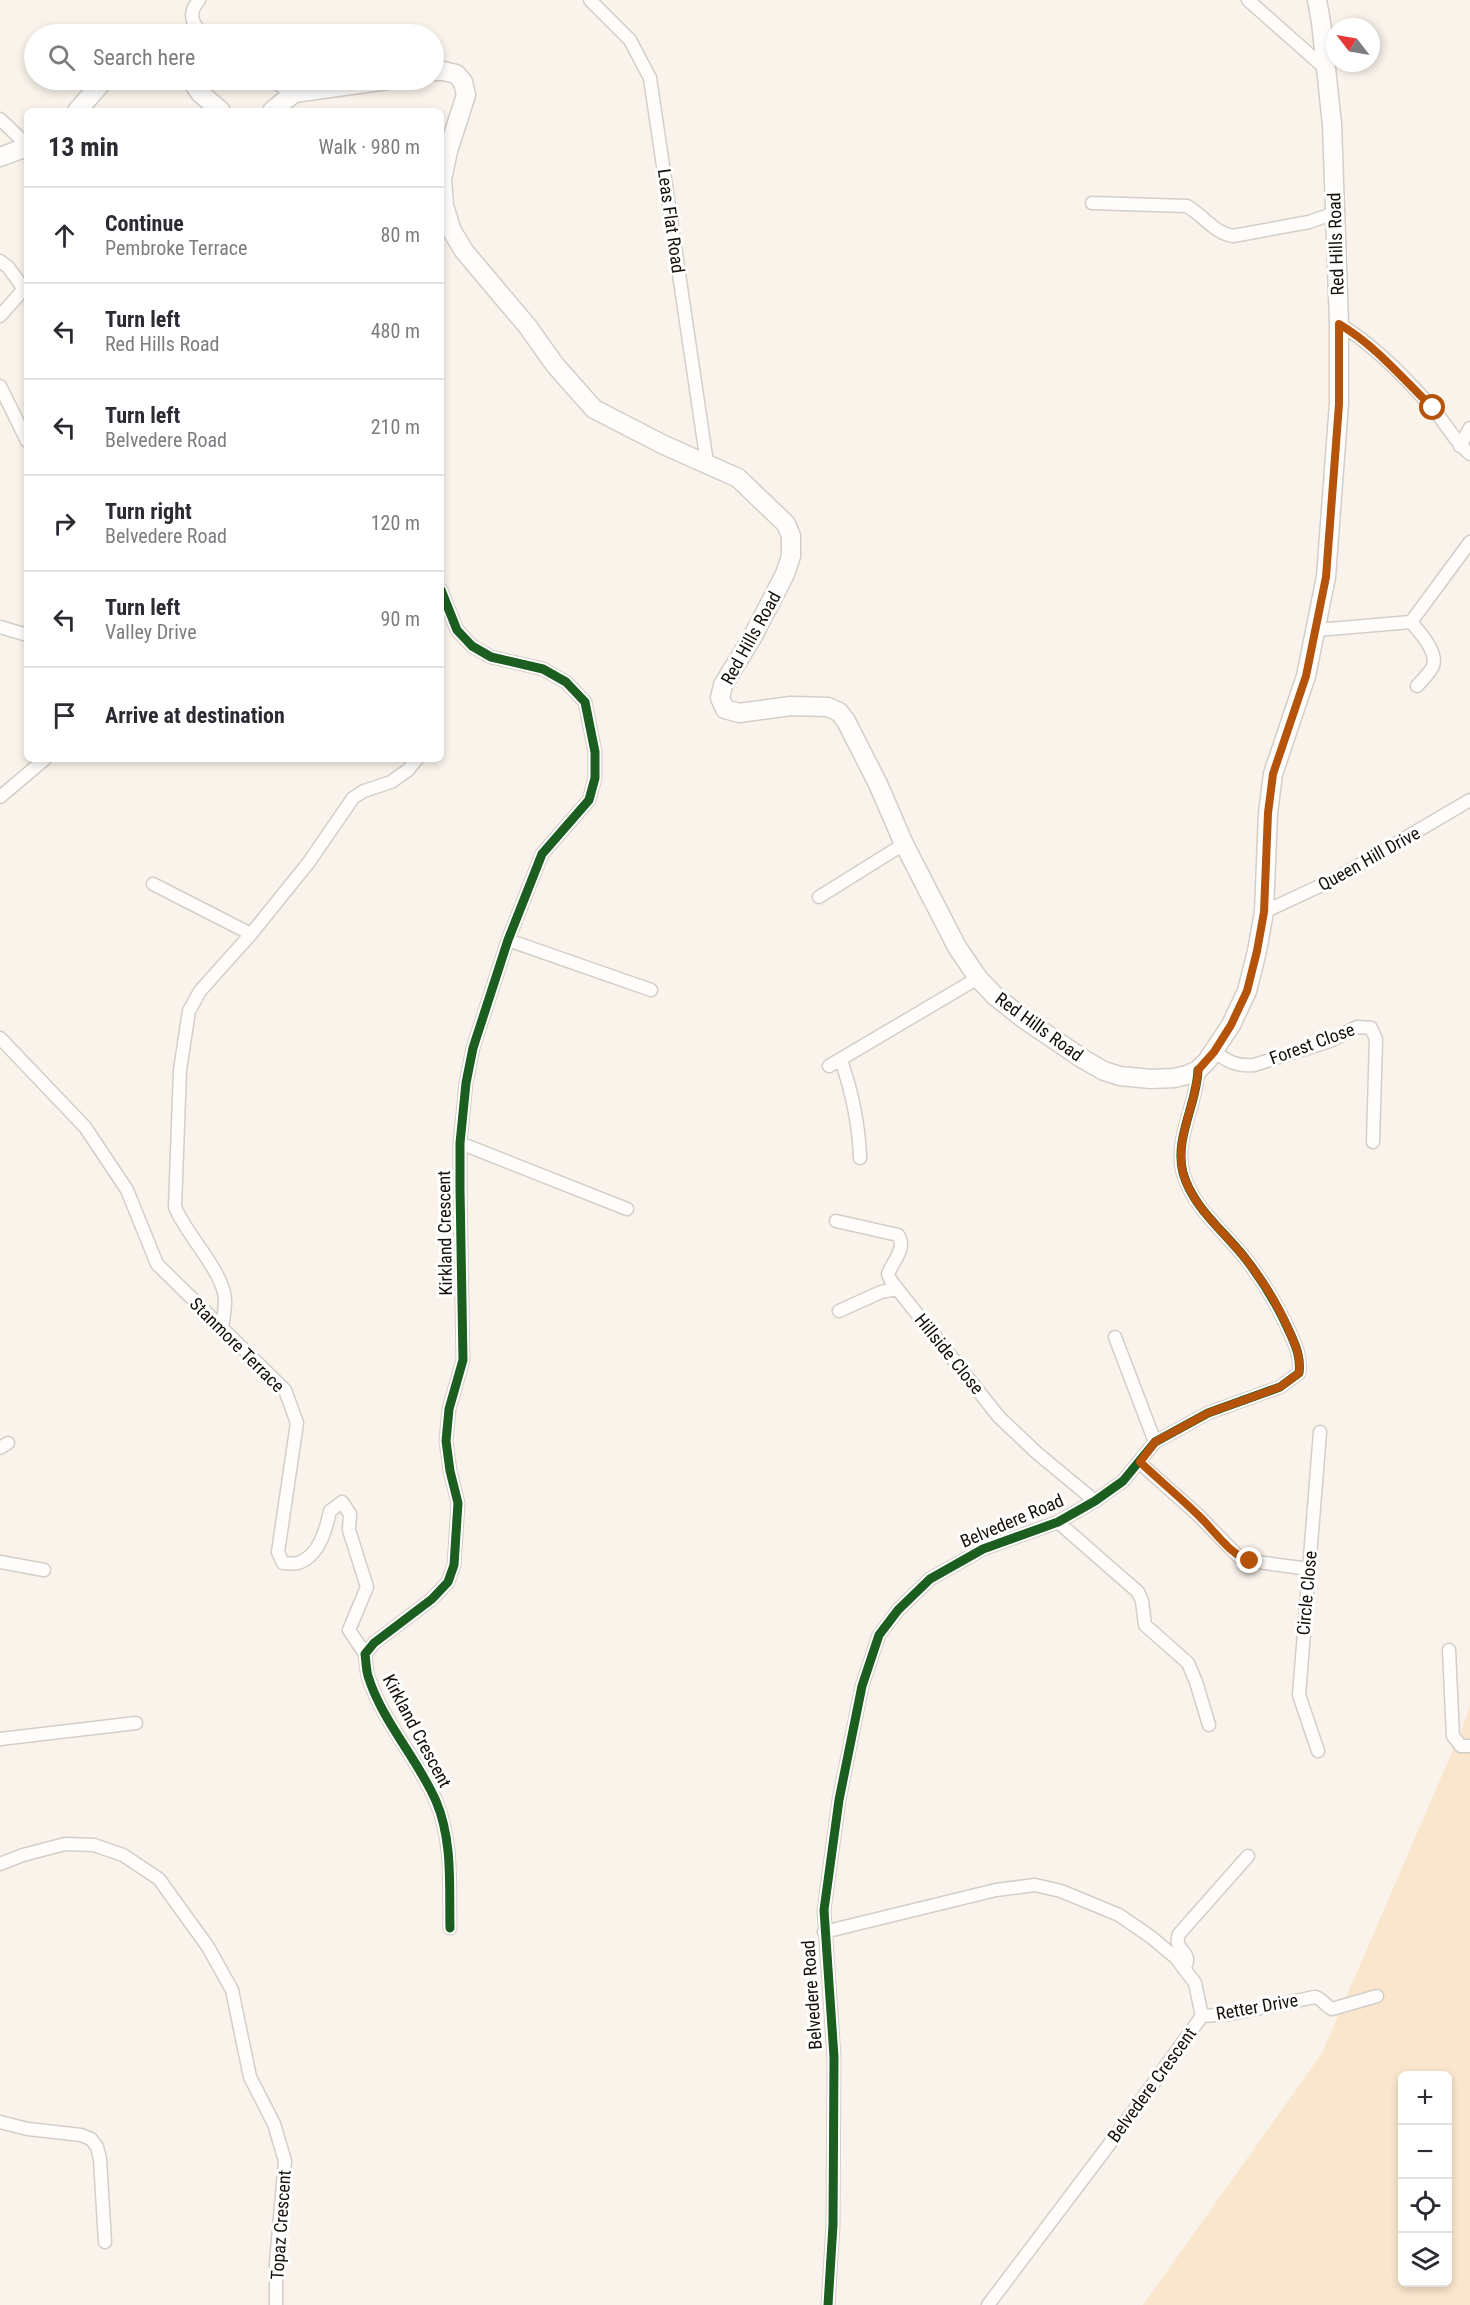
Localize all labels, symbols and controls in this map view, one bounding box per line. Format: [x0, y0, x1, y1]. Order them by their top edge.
north arrow [1326, 18, 1380, 72]
search box [24, 24, 444, 90]
icon: search [45, 41, 78, 74]
text: Search here [93, 45, 195, 70]
text: 13 min [48, 132, 119, 162]
text: Walk · 980 m [319, 135, 420, 159]
street label: Leas Flat Road [654, 167, 689, 274]
street label: Red Hills Road [1323, 192, 1348, 296]
text: Continue [105, 211, 184, 236]
icon: ahead [48, 219, 81, 252]
text: 80 m [381, 223, 420, 247]
text: Pembroke Terrace [105, 236, 247, 260]
text: Turn left [105, 307, 180, 332]
icon: left [48, 315, 81, 348]
text: 480 m [371, 319, 420, 343]
text: Red Hills Road [105, 332, 220, 356]
route start [1419, 394, 1445, 420]
text: Turn left [105, 403, 180, 428]
icon: left [48, 411, 81, 444]
text: 210 m [371, 415, 420, 439]
text: Belvedere Road [105, 428, 227, 452]
text: Turn right [105, 499, 192, 524]
icon: right [48, 507, 81, 540]
text: 120 m [371, 511, 420, 535]
text: Belvedere Road [105, 524, 227, 548]
street label: Red Hills Road [716, 588, 785, 688]
text: Turn left [105, 595, 180, 620]
icon: left [48, 603, 81, 636]
text: 90 m [381, 607, 420, 631]
text: Valley Drive [105, 620, 197, 644]
icon: arrive [48, 699, 81, 732]
text: Arrive at destination [105, 703, 285, 728]
street label: Queen Hill Drive [1314, 822, 1423, 895]
street label: Red Hills Road [991, 988, 1087, 1065]
street label: Forest Close [1266, 1018, 1357, 1069]
street label: Kirkland Crescent [433, 1170, 456, 1296]
street label: Stanmore Terrace [186, 1293, 289, 1396]
street label: Hillside Close [911, 1309, 988, 1398]
street label: Belvedere Road [957, 1489, 1066, 1552]
route end [1236, 1547, 1262, 1573]
street label: Circle Close [1292, 1550, 1321, 1636]
street label: Kirkland Crescent [379, 1671, 456, 1791]
street label: Belvedere Road [797, 1940, 826, 2051]
street label: Retter Drive [1214, 1989, 1299, 2024]
street label: Belvedere Crescent [1103, 2023, 1200, 2146]
map controls [1398, 2071, 1452, 2287]
button: + [1398, 2071, 1452, 2125]
button: − [1398, 2125, 1452, 2179]
street label: Topaz Crescent [266, 2169, 295, 2281]
button: locate [1398, 2179, 1452, 2233]
button: layers [1398, 2233, 1452, 2287]

